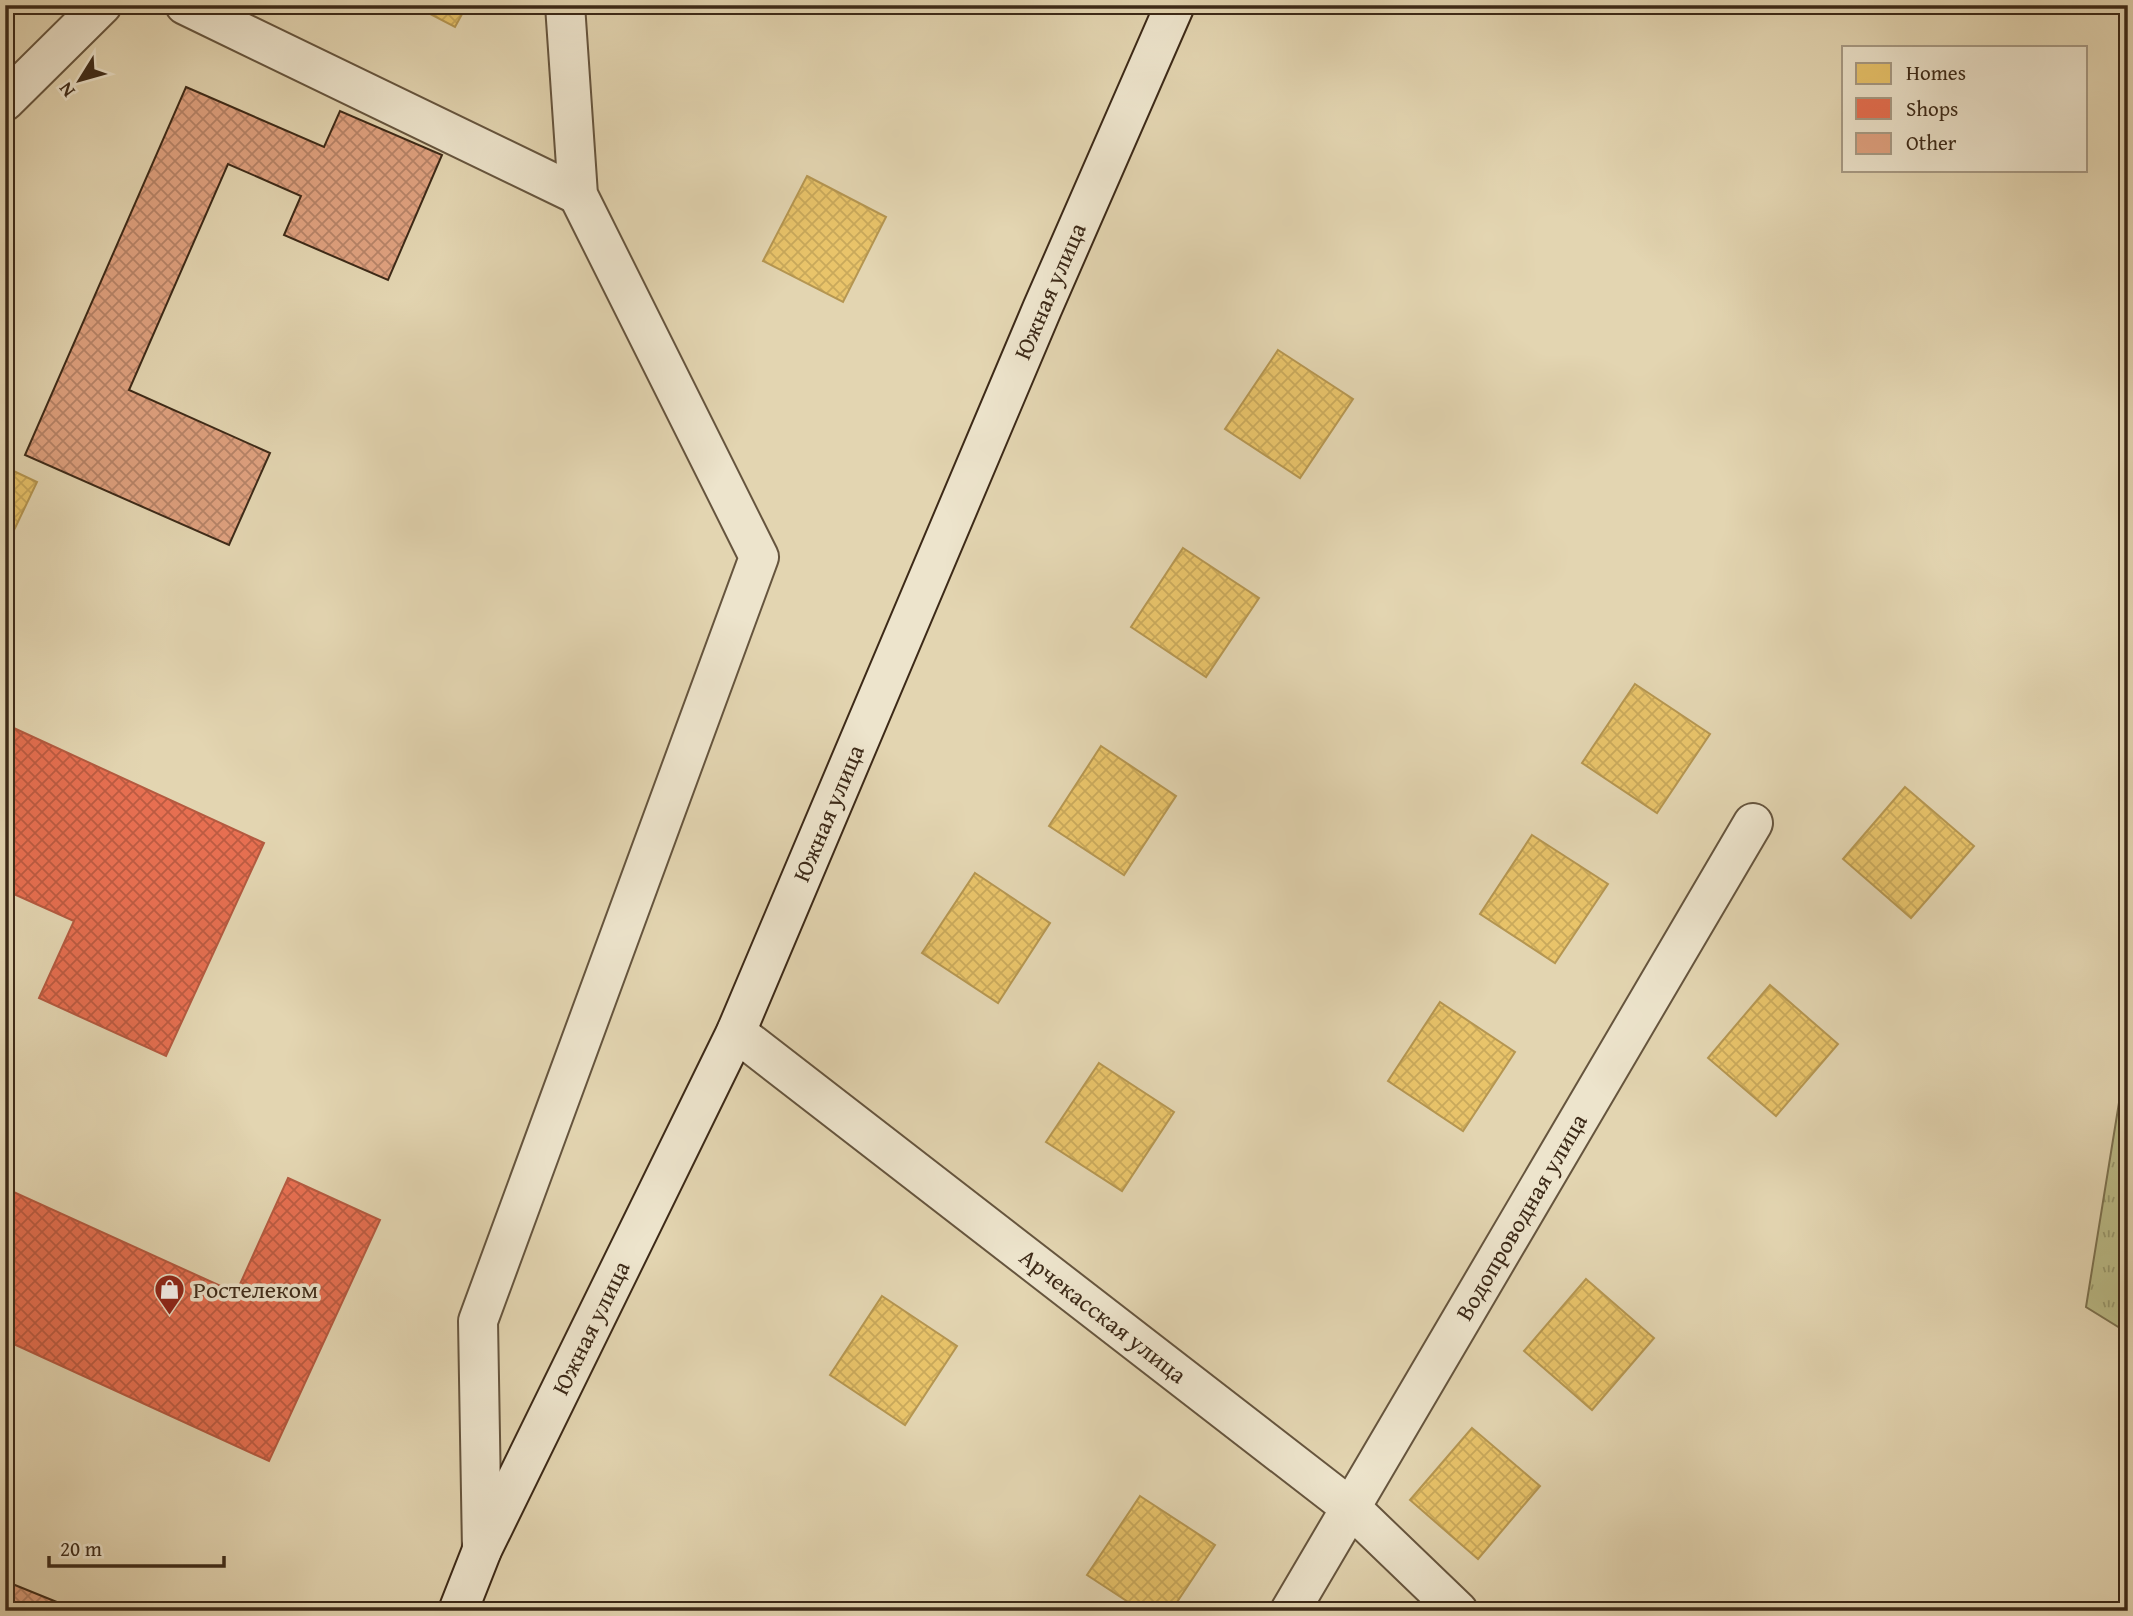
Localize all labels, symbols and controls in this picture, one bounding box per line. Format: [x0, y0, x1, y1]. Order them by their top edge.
north arrow [46, 46, 116, 116]
legend [1842, 46, 2088, 172]
text: Homes [1906, 57, 1966, 88]
text: N [51, 76, 81, 104]
text: Shops [1906, 93, 1958, 124]
text: Other [1906, 127, 1957, 158]
street label: Южная улица [1005, 217, 1095, 365]
street label: Южная улица [784, 739, 873, 887]
street label: Водопроводная улица [1447, 1106, 1596, 1327]
street label: Арчекасская улица [1012, 1240, 1195, 1392]
street label: Южная улица [543, 1254, 639, 1401]
place label: Ростелеком [193, 1272, 318, 1307]
shop icon: Ростелеком [153, 1273, 187, 1317]
scale bar [49, 1525, 224, 1569]
text: 20 m [60, 1533, 102, 1564]

